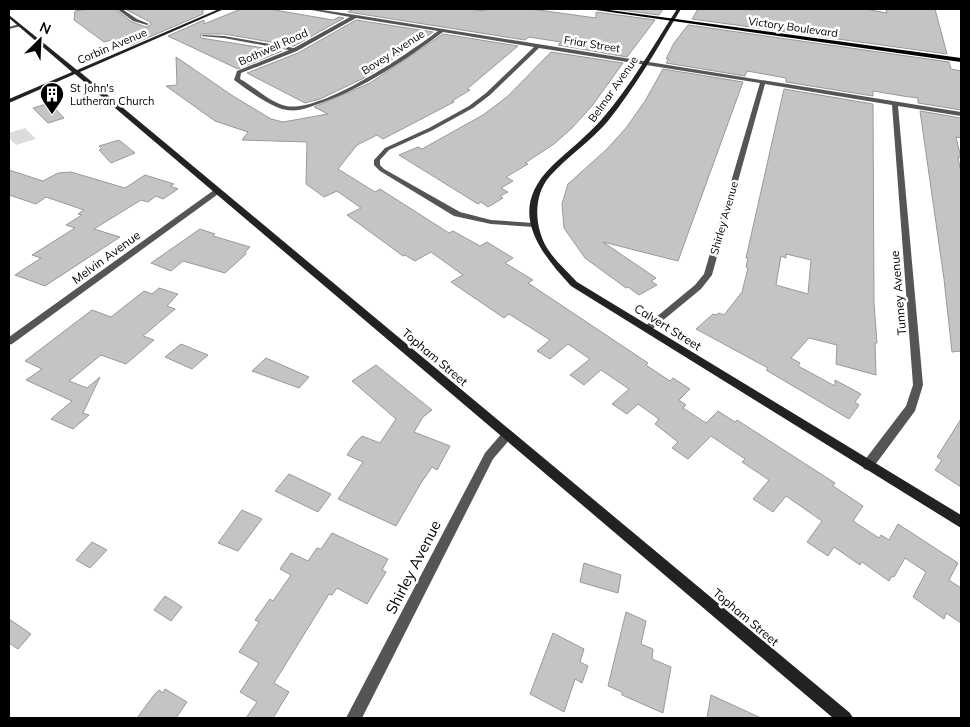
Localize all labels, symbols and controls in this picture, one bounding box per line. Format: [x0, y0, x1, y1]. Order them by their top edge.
street label: Victory Boulevard [747, 14, 839, 40]
north arrow [15, 15, 65, 65]
text: N [37, 18, 54, 38]
street label: Corbin Avenue [75, 25, 149, 67]
street label: Bothwell Road [236, 25, 310, 69]
street label: Bovey Avenue [359, 26, 427, 78]
street label: Friar Street [563, 33, 621, 55]
street label: Belmar Avenue [585, 53, 641, 125]
building icon: St John's Lutheran Church [39, 81, 65, 115]
place label: St John's Lutheran Church [70, 81, 155, 108]
street label: Shirley Avenue [707, 180, 741, 256]
street label: Melvin Avenue [69, 227, 143, 287]
street label: Tunney Avenue [887, 250, 909, 336]
street label: Calvert Street [632, 300, 704, 354]
street label: Topham Street [399, 325, 471, 389]
street label: Shirley Avenue [381, 517, 445, 617]
street label: Topham Street [710, 585, 782, 649]

